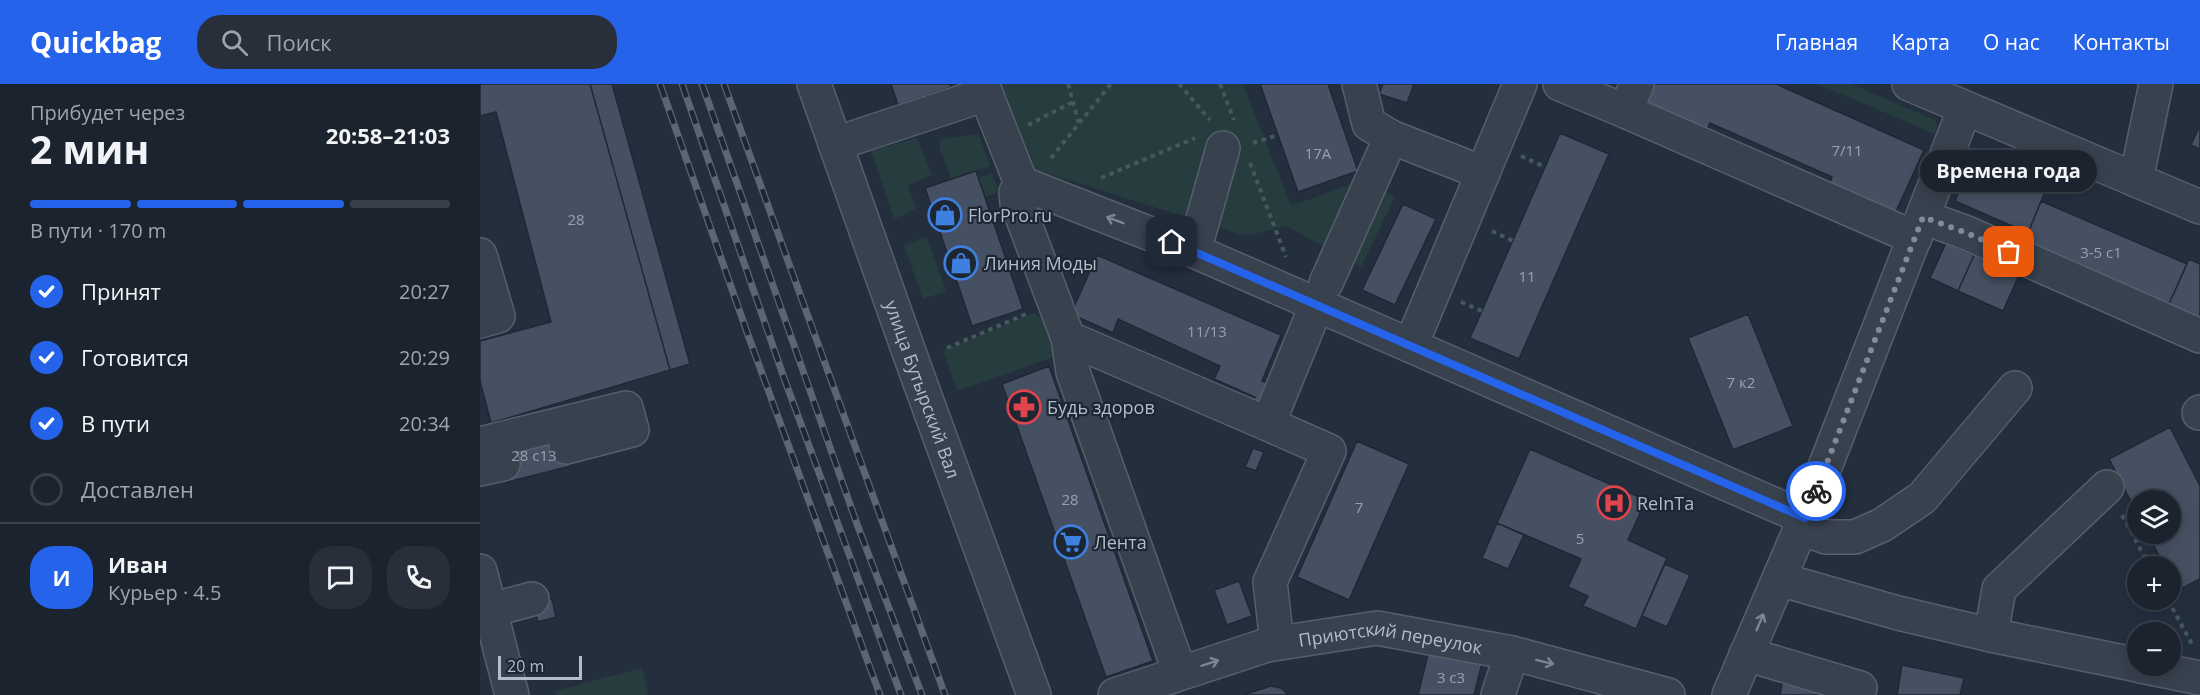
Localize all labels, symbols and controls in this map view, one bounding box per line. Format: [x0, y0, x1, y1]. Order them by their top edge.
search box [197, 15, 617, 69]
text: Quickbag [30, 23, 161, 61]
icon: search [218, 26, 251, 59]
text: Поиск [266, 27, 332, 57]
text: Главная [1775, 28, 1858, 56]
text: Карта [1891, 28, 1950, 56]
text: О нас [1983, 28, 2040, 56]
text: Контакты [2073, 28, 2170, 56]
text: Прибудет через [30, 99, 185, 126]
text: 20:58–21:03 [326, 120, 450, 150]
text: 2 мин [30, 122, 149, 175]
house number: 7/11 [1831, 140, 1863, 160]
house number: 17А [1305, 143, 1332, 163]
callout: Времена года [1920, 150, 2098, 192]
text: Времена года [1936, 157, 2081, 184]
shop icon: FlorPro.ru [927, 197, 963, 233]
place label: FlorPro.ru [968, 203, 1052, 227]
house number: 28 [567, 209, 585, 229]
one-way arrow [1106, 214, 1125, 225]
pin [1146, 216, 1197, 267]
text: В пути · 170 m [30, 217, 166, 244]
icon: home [1155, 225, 1188, 258]
pin [1983, 226, 2034, 277]
icon: bag [1992, 235, 2025, 268]
house number: 3-5 с1 [2080, 242, 2122, 262]
shop icon: Линия Моды [943, 245, 979, 281]
place label: Линия Моды [984, 251, 1097, 275]
house number: 11 [1518, 266, 1536, 286]
icon: check [30, 275, 63, 308]
text: Принят [81, 276, 161, 306]
text: 20:27 [399, 278, 450, 305]
street label: улица Бутырский Вал [880, 297, 966, 482]
house number: 11/13 [1187, 321, 1227, 341]
icon: check [30, 341, 63, 374]
text: Готовится [81, 342, 189, 372]
text: 20:29 [399, 344, 450, 371]
house number: 7 к2 [1727, 372, 1755, 392]
pharmacy icon: Будь здоров [1006, 389, 1042, 425]
place label: Будь здоров [1047, 395, 1155, 419]
icon: check [30, 407, 63, 440]
text: В пути [81, 408, 150, 438]
text: 20:34 [399, 410, 450, 437]
house number: 28 с13 [511, 445, 557, 465]
courier [1786, 461, 1846, 521]
text: Доставлен [81, 474, 194, 504]
icon: bike [1800, 475, 1833, 508]
hospital icon: ReInTa [1596, 485, 1632, 521]
house number: 28 [1061, 489, 1079, 509]
map controls [2127, 490, 2181, 676]
button: layers [2127, 490, 2181, 544]
place label: ReInTa [1637, 491, 1694, 515]
house number: 7 [1355, 497, 1363, 517]
supermarket icon: Лента [1053, 524, 1089, 560]
house number: 5 [1576, 528, 1584, 548]
place label: Лента [1094, 530, 1147, 554]
button: chat [309, 546, 372, 609]
button: phone [387, 546, 450, 609]
text: Иван [108, 549, 168, 579]
button: + [2127, 556, 2181, 610]
text: И [52, 562, 71, 592]
text: Курьер · 4.5 [108, 579, 222, 606]
one-way arrow [1755, 613, 1766, 632]
street label: Приютский переулок [1297, 616, 1485, 659]
button: − [2127, 622, 2181, 676]
scale bar [498, 653, 582, 680]
text: 20 m [507, 655, 544, 677]
one-way arrow [1200, 657, 1219, 668]
one-way arrow [1535, 657, 1554, 668]
house number: 3 с3 [1437, 667, 1465, 687]

